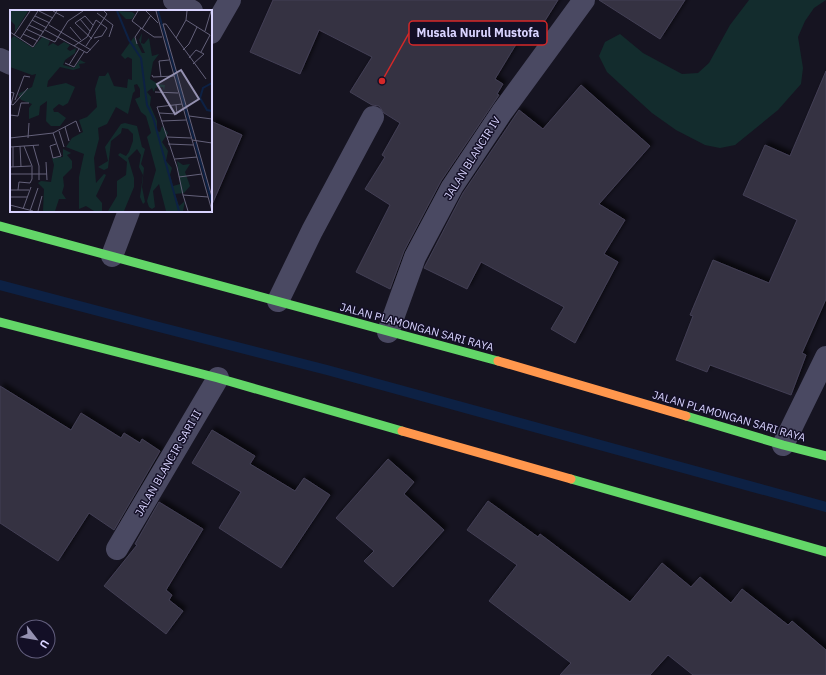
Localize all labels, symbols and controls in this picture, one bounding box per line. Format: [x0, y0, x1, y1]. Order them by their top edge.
inset map [10, 10, 212, 212]
callout: Musala Nurul Mustofa [409, 21, 547, 45]
text: Musala Nurul Mustofa [417, 25, 540, 40]
street label: JALAN BLANCIR IV [441, 114, 503, 202]
street label: JALAN PLAMONGAN SARI RAYA [339, 300, 495, 354]
street label: JALAN PLAMONGAN SARI RAYA [651, 387, 807, 445]
street label: JALAN BLANCIR SARI II [132, 407, 204, 519]
north arrow [16, 619, 56, 659]
text: U [37, 637, 53, 651]

